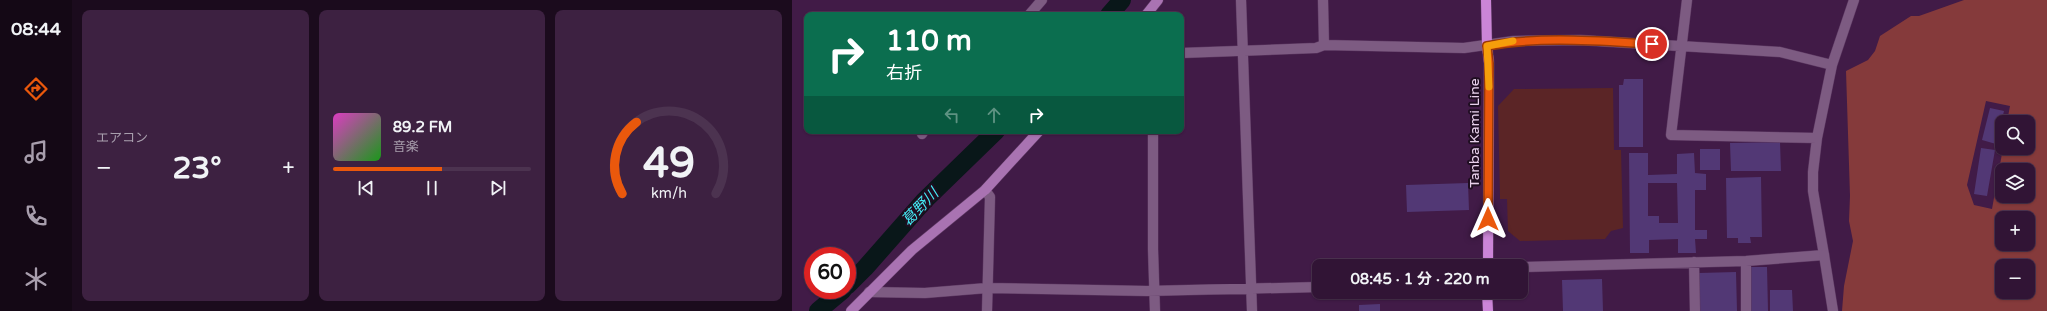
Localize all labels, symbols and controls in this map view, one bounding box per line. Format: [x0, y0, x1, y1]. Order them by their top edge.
text: 08:44 [11, 18, 61, 40]
text: 110 m [886, 24, 972, 58]
pin [1635, 27, 1669, 61]
icon: right [820, 28, 872, 80]
icon: arrive [1641, 33, 1663, 55]
text: 右折 [886, 62, 922, 84]
icon: directions [22, 75, 50, 103]
street label: Tanba Kami Line [1466, 78, 1483, 188]
icon: left [941, 104, 963, 126]
icon: ahead [983, 104, 1005, 126]
icon: right [1025, 104, 1047, 126]
map controls [1995, 115, 2035, 299]
button: search [1995, 115, 2035, 155]
text: 89.2 FM [393, 118, 452, 136]
text: エアコン [96, 130, 148, 146]
icon: music [22, 138, 50, 166]
text: 49 [643, 138, 695, 188]
text: 音楽 [393, 139, 419, 155]
text: 23° [172, 150, 221, 187]
text: − [96, 155, 112, 181]
text: + [282, 155, 295, 181]
button: layers [1995, 163, 2035, 203]
icon: previous [355, 177, 377, 199]
icon: pause [421, 177, 443, 199]
icon: next [487, 177, 509, 199]
water label: 葛野川 [898, 183, 943, 229]
text: km/h [651, 184, 687, 201]
position arrow [1467, 198, 1509, 240]
icon: phone [22, 202, 50, 230]
button: + [1995, 211, 2035, 251]
speed limit sign: 60 [804, 247, 856, 299]
button: − [1995, 259, 2035, 299]
icon: climate [22, 265, 50, 293]
text: 08:45 · 1 分 · 220 m [1350, 270, 1490, 288]

